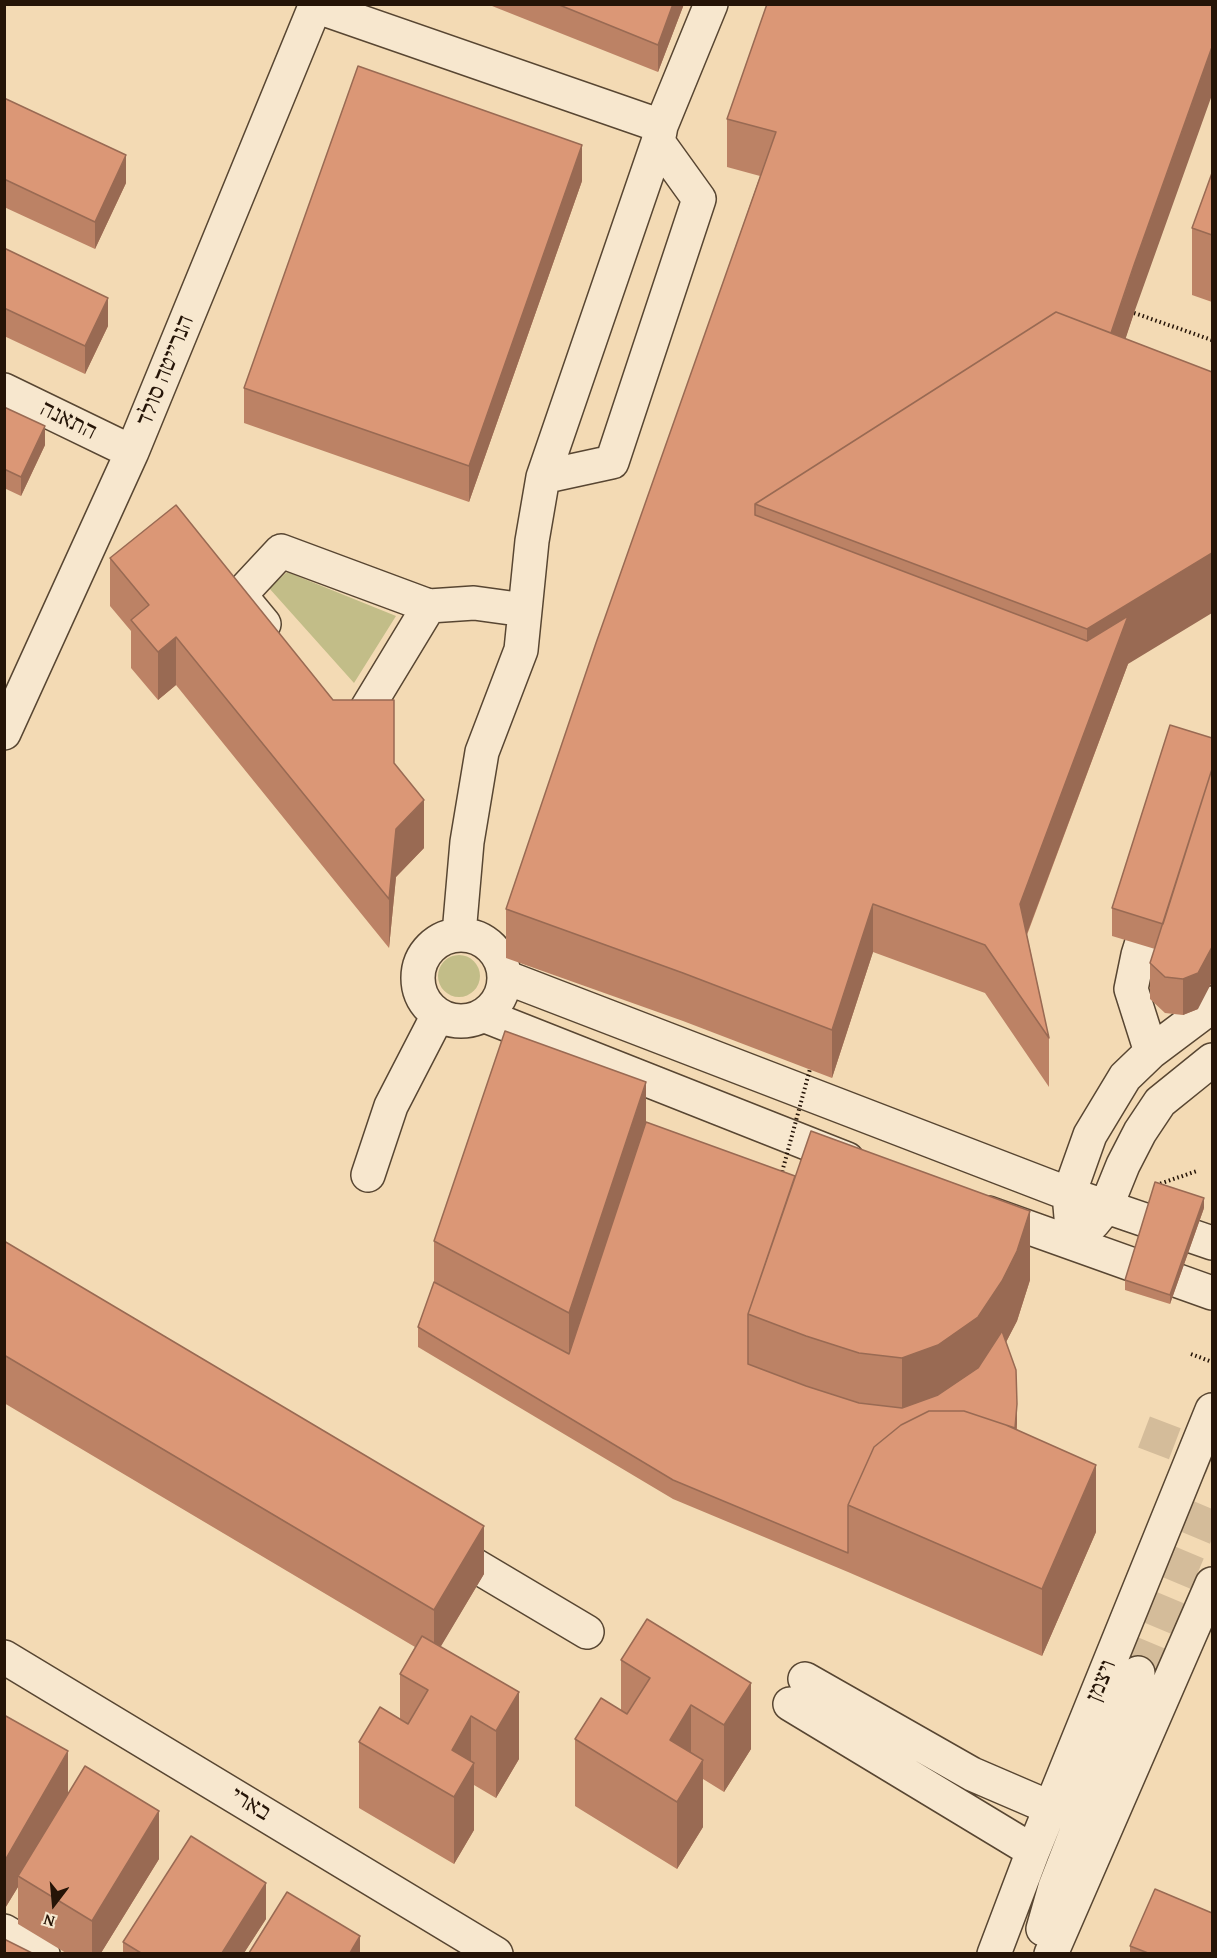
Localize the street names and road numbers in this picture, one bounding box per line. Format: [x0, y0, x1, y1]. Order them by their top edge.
street label: הנרייטה סולד [131, 311, 201, 431]
street label: התאנה [35, 395, 101, 447]
street label: ויצמן [1081, 1656, 1123, 1706]
street label: בארי [225, 1782, 275, 1828]

